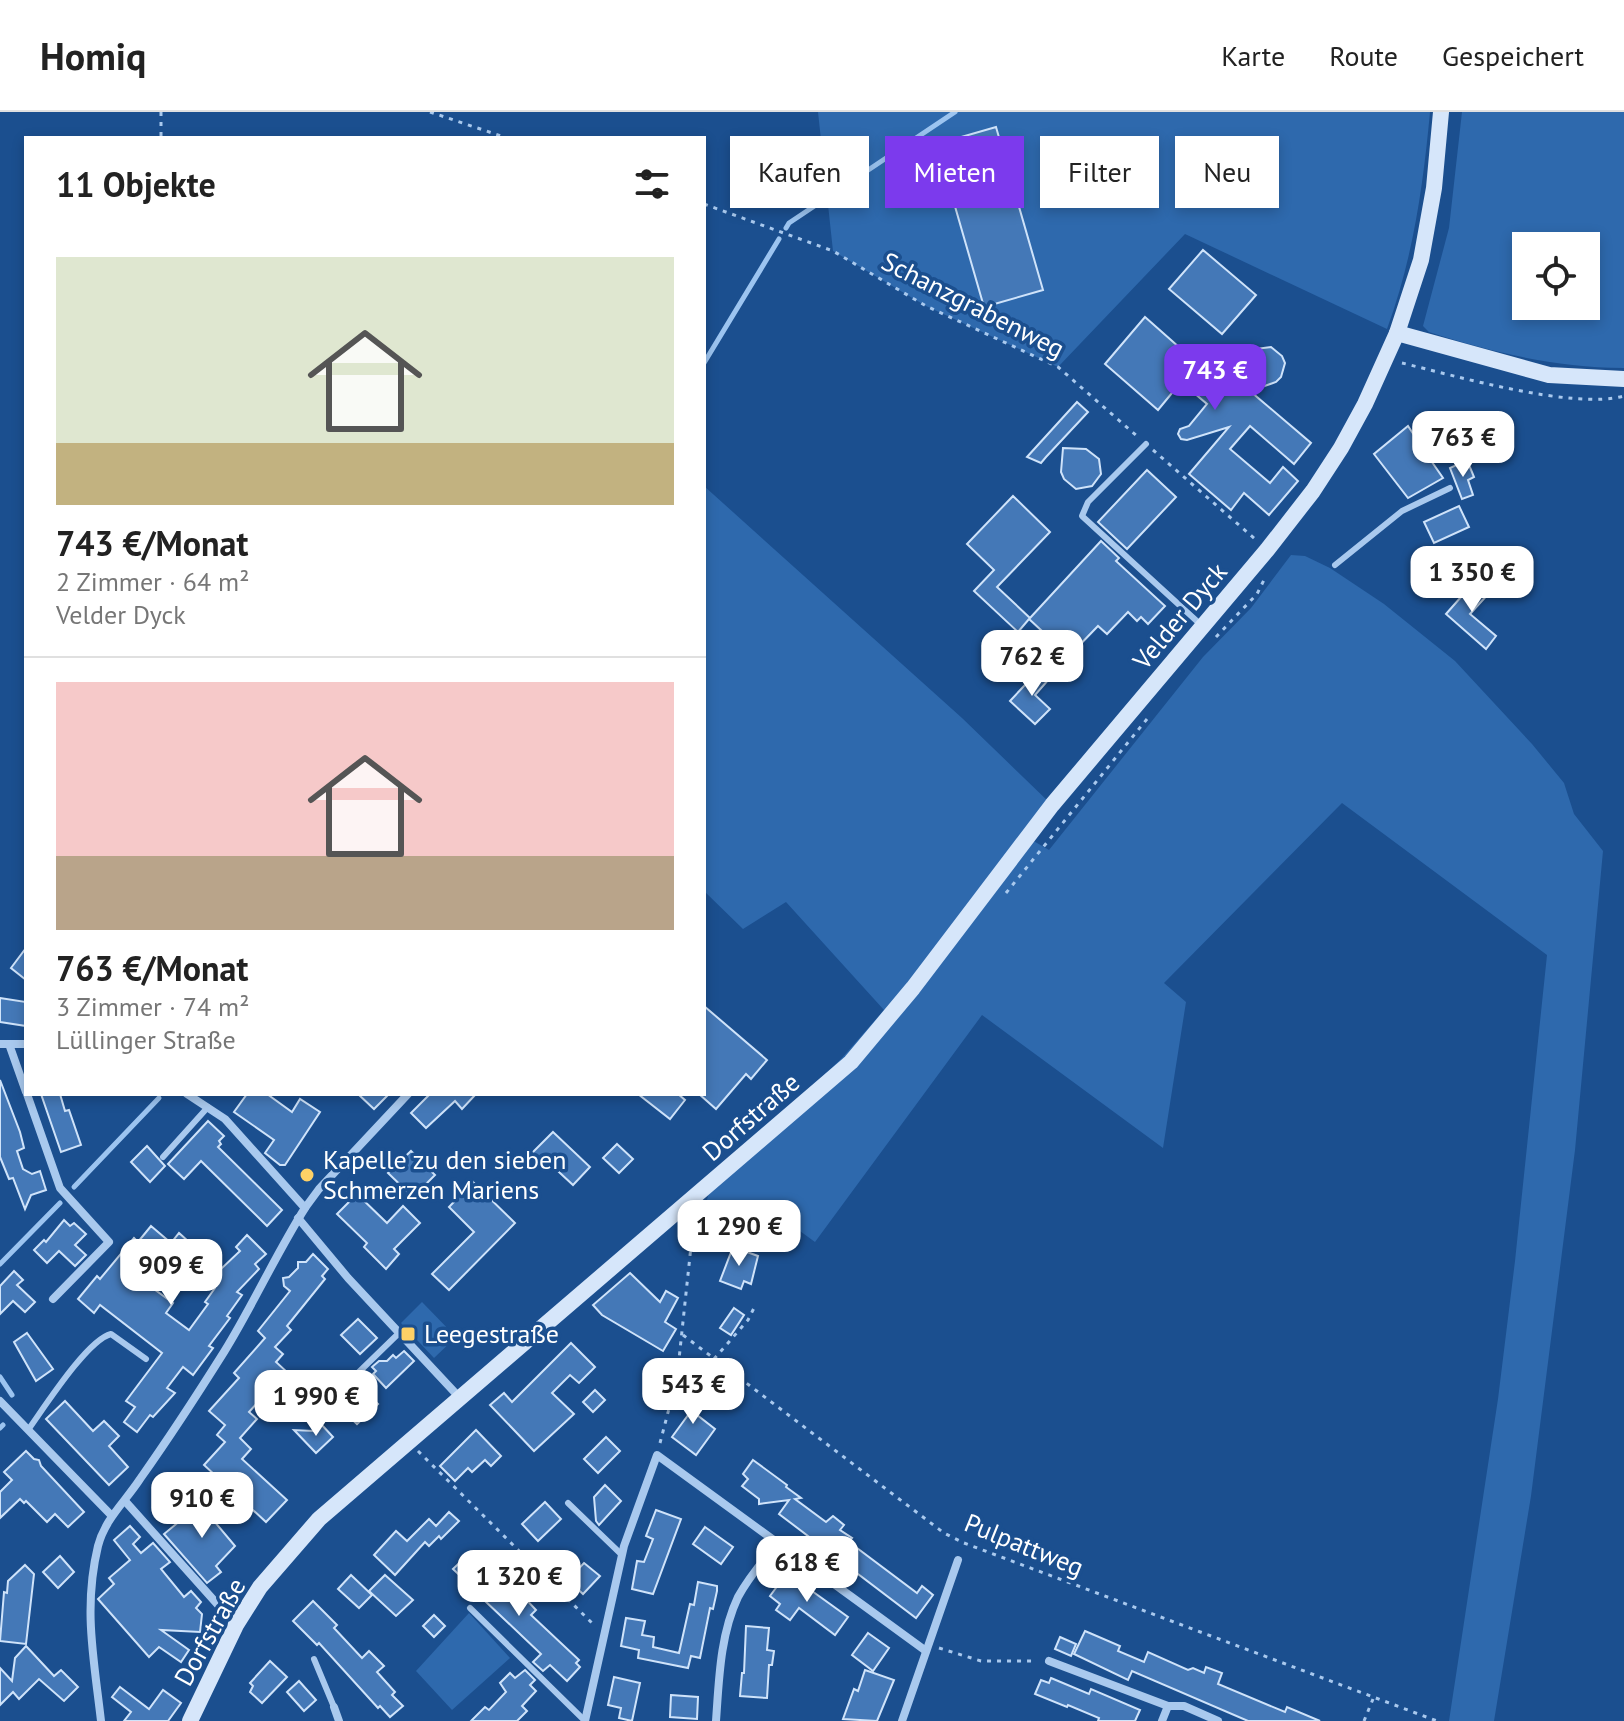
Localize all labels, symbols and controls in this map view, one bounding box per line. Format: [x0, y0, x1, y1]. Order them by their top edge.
text: Homiq [40, 31, 146, 80]
text: Karte [1221, 37, 1285, 74]
text: Route [1329, 37, 1398, 74]
text: Gespeichert [1442, 37, 1584, 74]
chip: Kaufen [730, 136, 869, 208]
chip: Mieten [885, 136, 1024, 208]
chip: Filter [1040, 136, 1159, 208]
chip: Neu [1175, 136, 1279, 208]
text: 11 Objekte [56, 162, 216, 206]
icon: filters [630, 162, 674, 206]
map controls [1512, 232, 1600, 320]
button: locate [1512, 232, 1600, 320]
street label: Schanzgrabenweg [876, 244, 1070, 365]
icon: home [293, 309, 437, 453]
pin: 743 € [1159, 344, 1271, 412]
text: 743 € [1182, 353, 1248, 386]
pin: 763 € [1407, 411, 1519, 479]
text: 763 € [1430, 420, 1496, 453]
text: 743 €/Monat [56, 521, 248, 565]
pin: 1 350 € [1398, 546, 1546, 614]
street label: Velder Dyck [1125, 555, 1234, 677]
text: 1 350 € [1429, 555, 1515, 588]
text: 2 Zimmer · 64 m² [56, 565, 249, 598]
text: Velder Dyck [56, 598, 186, 631]
pin: 762 € [976, 630, 1088, 698]
text: 762 € [999, 639, 1065, 672]
icon: home [293, 734, 437, 878]
text: 763 €/Monat [56, 946, 248, 990]
text: 3 Zimmer · 74 m² [56, 990, 249, 1023]
text: Lüllinger Straße [56, 1023, 236, 1056]
street label: Dorfstraße [695, 1065, 806, 1168]
place label: Kapelle zu den sieben Schmerzen Mariens [323, 1143, 566, 1206]
marker: Kapelle zu den sieben Schmerzen Mariens [298, 1166, 316, 1184]
pin: 1 290 € [665, 1200, 813, 1268]
text: 1 290 € [696, 1209, 782, 1242]
pin: 909 € [115, 1239, 227, 1307]
text: 909 € [138, 1248, 204, 1281]
place label: Leegestraße [424, 1317, 559, 1350]
marker: Leegestraße [399, 1325, 417, 1343]
pin: 543 € [637, 1358, 749, 1426]
text: 543 € [660, 1367, 726, 1400]
pin: 1 990 € [242, 1370, 390, 1438]
text: 1 990 € [273, 1379, 359, 1412]
pin: 910 € [146, 1472, 258, 1540]
text: 910 € [169, 1481, 235, 1514]
street label: Pulpattweg [960, 1506, 1089, 1583]
pin: 618 € [751, 1536, 863, 1604]
text: 618 € [774, 1545, 840, 1578]
pin: 1 320 € [445, 1550, 593, 1618]
text: 1 320 € [476, 1559, 562, 1592]
street label: Dorfstraße [166, 1572, 253, 1691]

